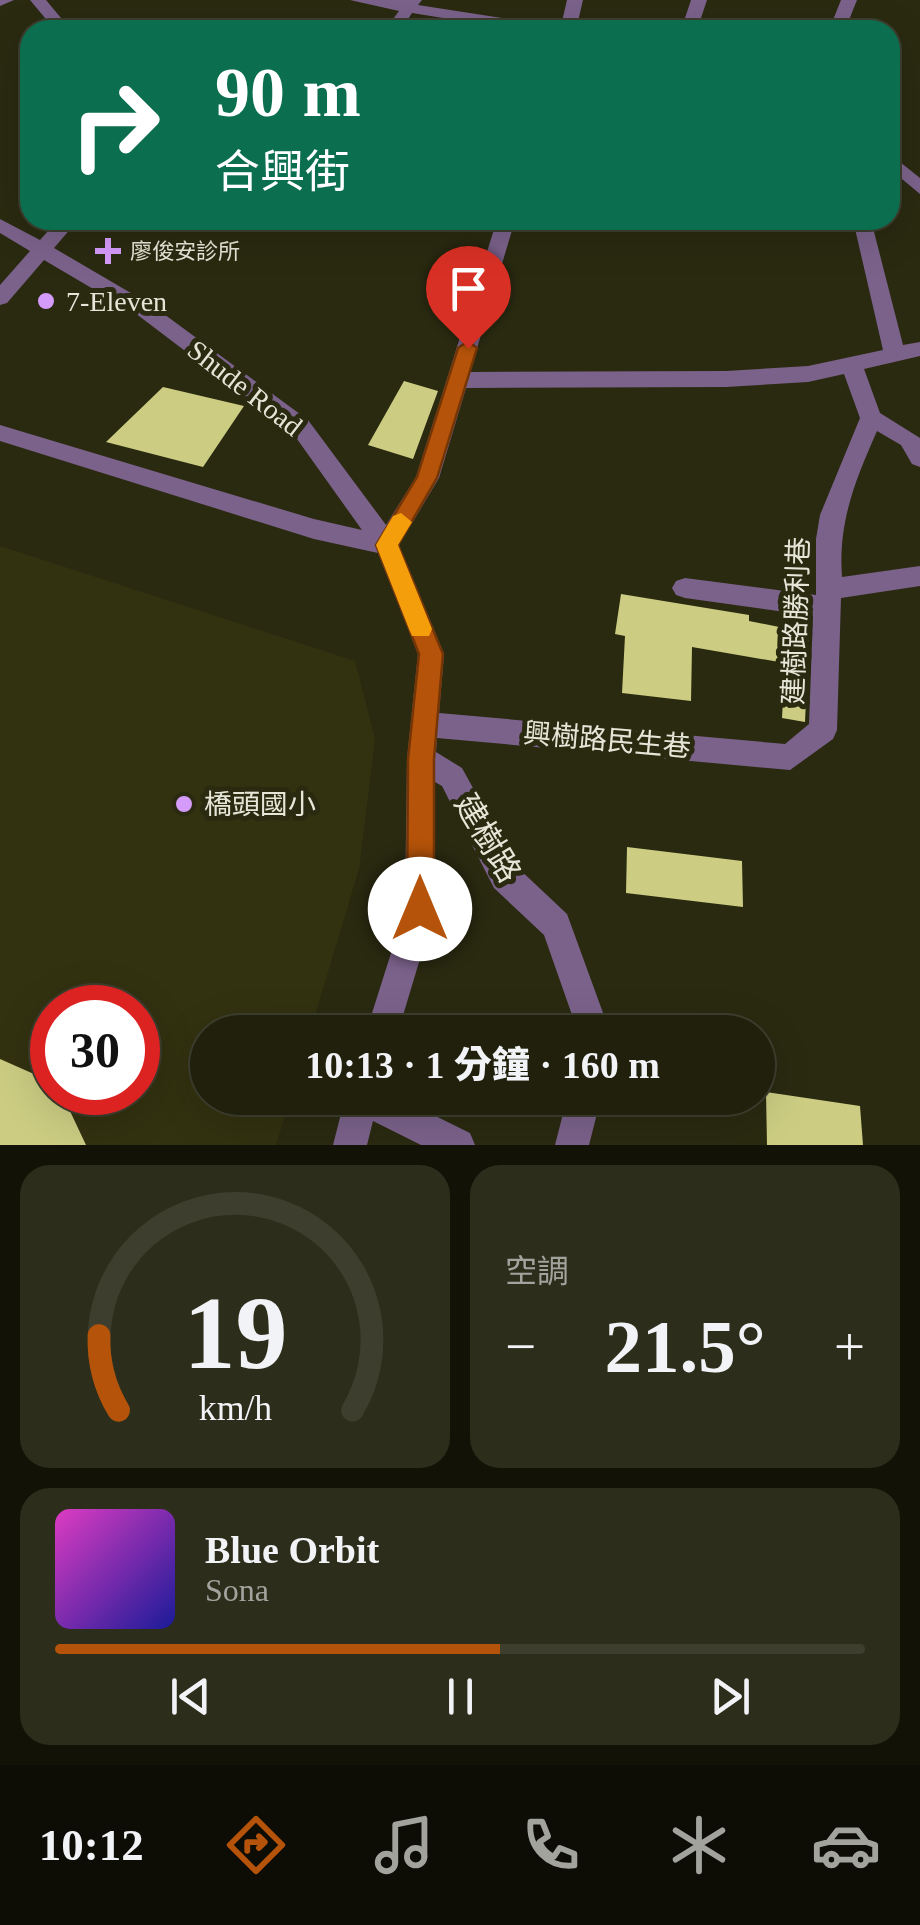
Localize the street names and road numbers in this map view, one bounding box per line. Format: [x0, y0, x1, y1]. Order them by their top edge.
street label: Shude Road [182, 334, 308, 442]
street label: 建樹路勝利巷 [778, 537, 814, 705]
street label: 興樹路民生巷 [522, 717, 692, 763]
street label: 建樹路 [448, 788, 528, 888]

